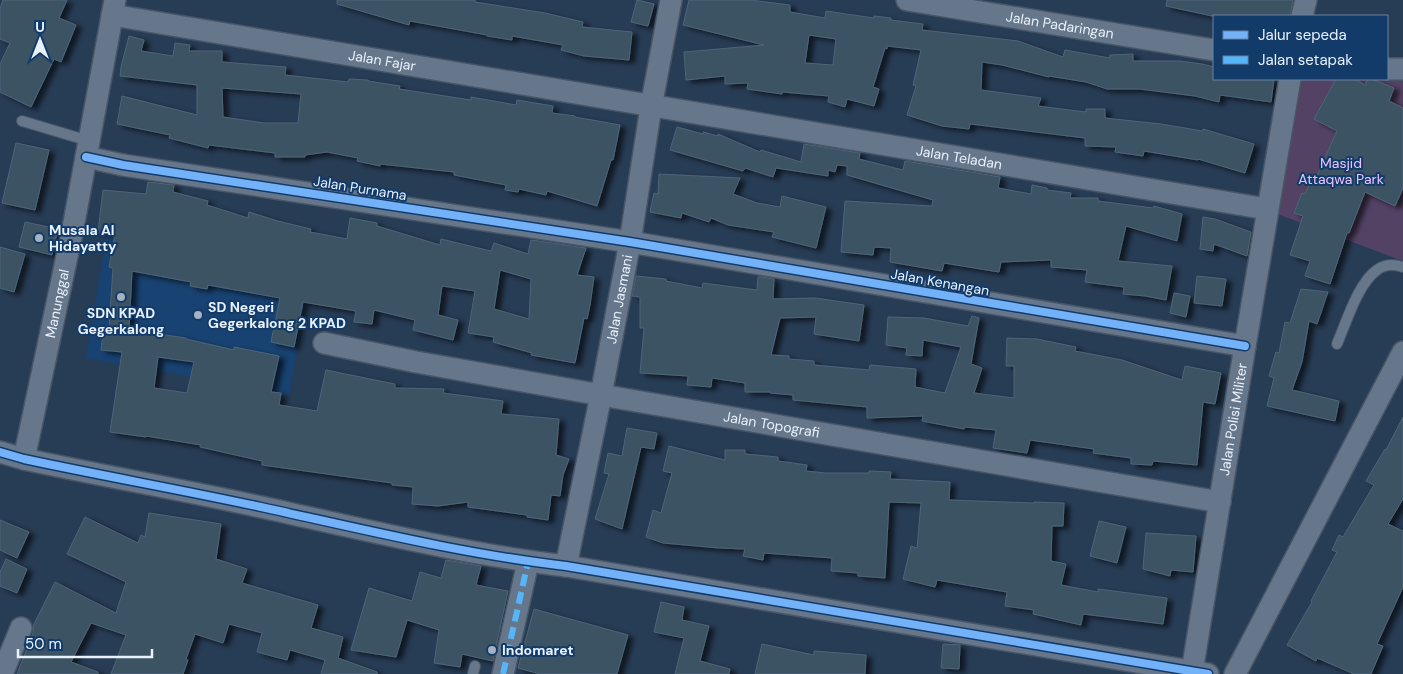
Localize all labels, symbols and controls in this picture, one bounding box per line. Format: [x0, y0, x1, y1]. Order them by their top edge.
street label: Jalan Padaringan [1005, 7, 1115, 43]
north arrow [15, 15, 65, 65]
legend [1213, 15, 1388, 80]
text: U [35, 18, 45, 36]
text: Jalur sepeda [1258, 25, 1347, 45]
street label: Jalan Fajar [347, 46, 417, 75]
text: Jalan setapak [1258, 50, 1353, 70]
street label: Jalan Teladan [915, 141, 1003, 173]
park label: Masjid Attaqwa Park [1298, 154, 1384, 188]
street label: Jalan Purnama [312, 172, 408, 204]
place label: Musala Al Hidayatty [49, 221, 117, 255]
marker: Musala Al Hidayatty [33, 232, 45, 244]
street label: Jalan Jasmani [602, 253, 636, 345]
street label: Jalan Kenangan [889, 264, 991, 300]
street label: Manunggal [41, 267, 73, 340]
marker: SDN KPAD Gegerkalong [115, 291, 127, 303]
place label: SD Negeri Gegerkalong 2 KPAD [208, 298, 346, 332]
place label: SDN KPAD Gegerkalong [78, 304, 164, 338]
marker: SD Negeri Gegerkalong 2 KPAD [192, 309, 204, 321]
street label: Jalan Polisi Militer [1215, 362, 1251, 477]
street label: Jalan Topografi [722, 407, 821, 442]
scale bar [18, 626, 151, 658]
text: 50 m [25, 634, 62, 654]
place label: Indomaret [502, 641, 574, 659]
marker: Indomaret [486, 644, 498, 656]

